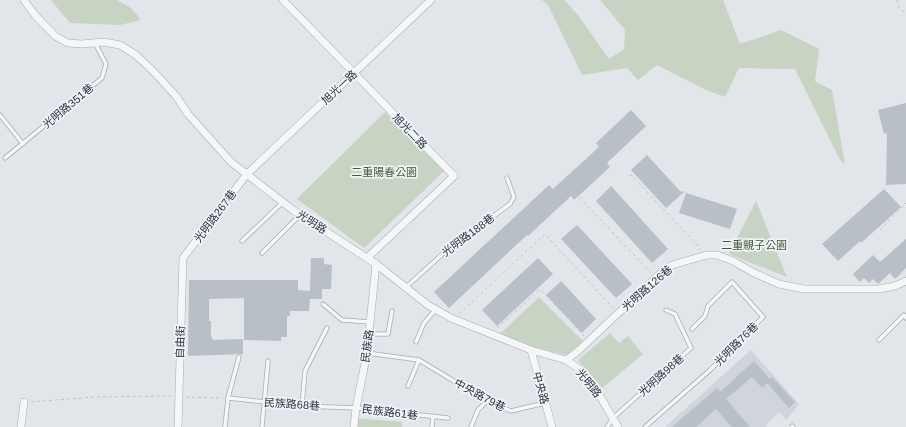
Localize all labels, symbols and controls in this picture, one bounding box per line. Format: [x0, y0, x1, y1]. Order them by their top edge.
street label: 旭光一路 [319, 68, 359, 106]
street label: 光明路351巷 [40, 81, 96, 131]
street label: 旭光二路 [390, 111, 430, 151]
park label: 二重陽春公園 [351, 166, 417, 178]
street label: 光明路267巷 [191, 187, 239, 245]
street label: 光明路 [295, 208, 329, 236]
street label: 光明路188巷 [439, 211, 497, 259]
park label: 二重親子公園 [721, 239, 787, 251]
street label: 光明路126巷 [620, 263, 674, 313]
street label: 光明路76巷 [712, 320, 760, 368]
street label: 自由街 [173, 325, 187, 359]
street label: 民族路 [359, 329, 375, 363]
street label: 光明路98巷 [636, 352, 686, 398]
street label: 光明路 [574, 366, 604, 400]
street label: 中央路 [531, 371, 551, 405]
street label: 中央路79巷 [452, 376, 508, 414]
street label: 民族路68巷 [264, 396, 320, 412]
street label: 民族路61巷 [361, 403, 419, 421]

